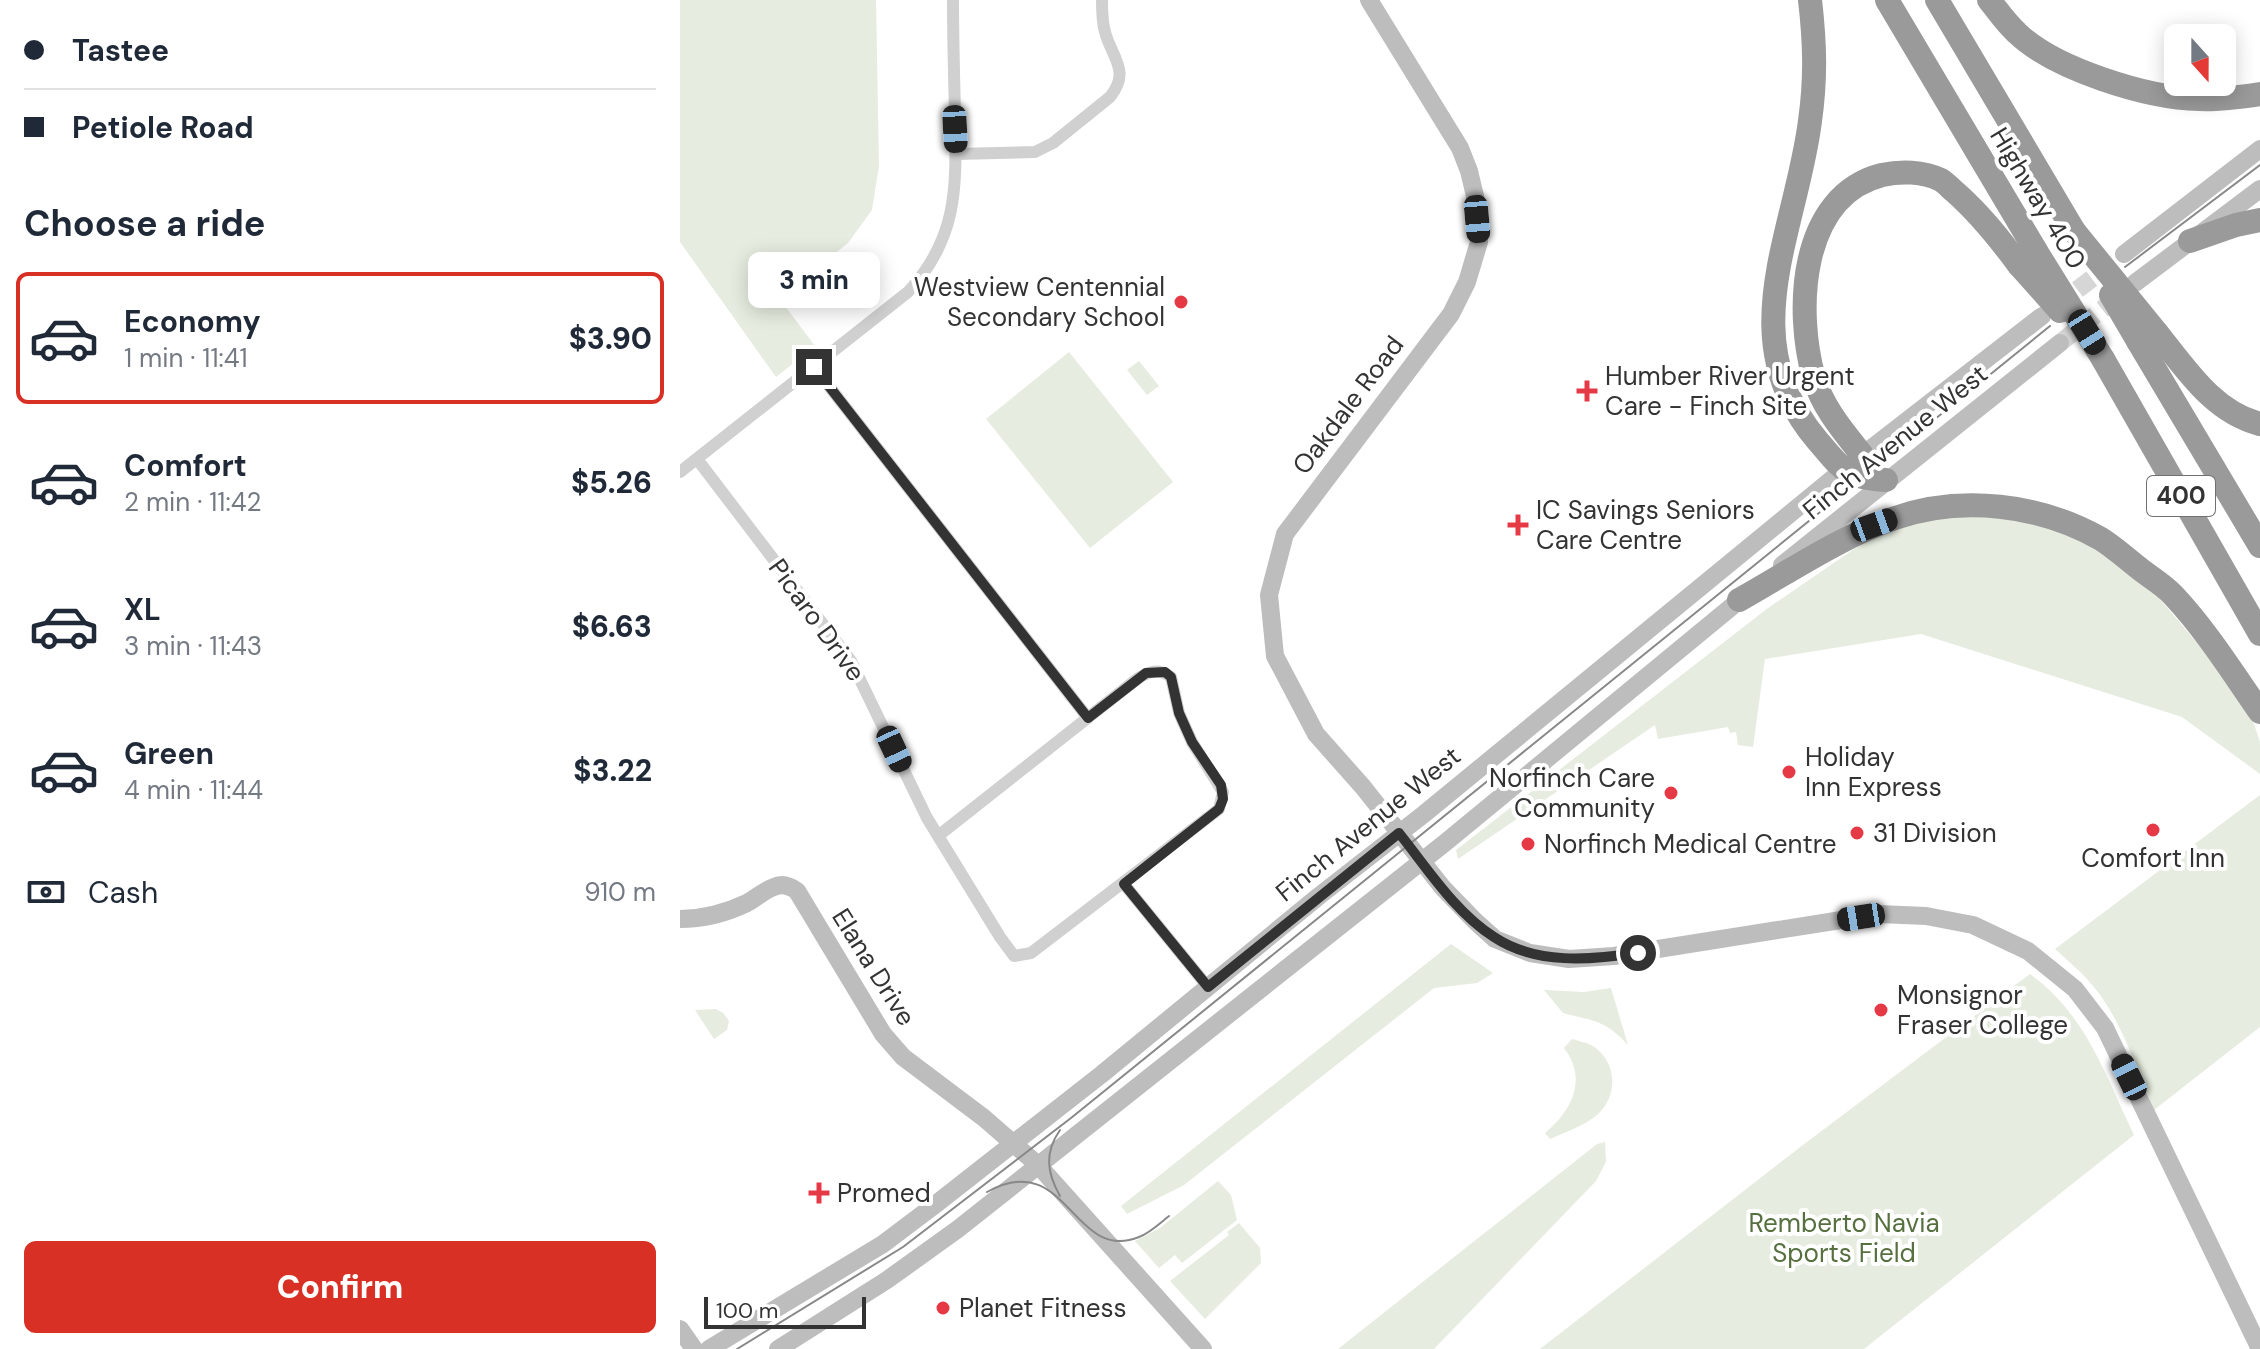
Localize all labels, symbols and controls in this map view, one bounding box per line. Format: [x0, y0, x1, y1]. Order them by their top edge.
north arrow [2164, 24, 2236, 96]
map controls [2164, 24, 2236, 96]
text: Tastee [72, 31, 169, 70]
car [942, 104, 968, 154]
text: Petiole Road [72, 108, 254, 147]
street label: Highway 400 [1982, 121, 2094, 275]
car [1463, 194, 1491, 244]
text: Choose a ride [24, 200, 265, 247]
callout: 3 min [748, 251, 880, 307]
text: 3 min [779, 263, 849, 297]
place label: Westview Centennial Secondary School [914, 270, 1165, 334]
marker: Westview Centennial Secondary School [1172, 293, 1190, 311]
icon: car [28, 302, 100, 374]
text: Economy [124, 302, 261, 341]
car [2064, 305, 2110, 359]
text: $3.90 [569, 319, 652, 358]
street label: Oakdale Road [1285, 329, 1411, 481]
text: 1 min · 11:41 [124, 341, 248, 375]
route end [796, 349, 832, 385]
street label: Finch Avenue West [1796, 357, 1994, 527]
place label: Humber River Urgent Care - Finch Site [1605, 359, 1855, 423]
marker: Humber River Urgent Care - Finch Site [1576, 380, 1598, 402]
icon: car [28, 446, 100, 518]
text: Comfort [124, 446, 247, 485]
text: $5.26 [571, 463, 652, 502]
road number: 400 [2147, 476, 2215, 516]
text: 2 min · 11:42 [124, 485, 261, 519]
place label: IC Savings Seniors Care Centre [1536, 493, 1755, 557]
car [1847, 506, 1901, 544]
marker: IC Savings Seniors Care Centre [1507, 514, 1529, 536]
street label: Picaro Drive [761, 552, 873, 688]
icon: car [28, 590, 100, 662]
text: XL [124, 590, 161, 629]
text: $6.63 [572, 607, 652, 646]
text: 3 min · 11:43 [124, 629, 262, 663]
car [873, 722, 915, 776]
icon: car [28, 734, 100, 806]
text: Green [124, 734, 214, 773]
street label: Finch Avenue West [1269, 739, 1467, 909]
place label: Holiday Inn Express [1805, 740, 1942, 804]
text: $3.22 [573, 751, 652, 790]
place label: Norfinch Care Community [1489, 761, 1655, 825]
marker: Holiday Inn Express [1780, 763, 1798, 781]
text: 4 min · 11:44 [124, 773, 263, 807]
marker: Norfinch Care Community [1662, 784, 1680, 802]
place label: 31 Division [1873, 816, 1997, 850]
marker: Comfort Inn [2144, 821, 2162, 839]
marker: 31 Division [1848, 824, 1866, 842]
place label: Norfinch Medical Centre [1544, 827, 1837, 861]
marker: Norfinch Medical Centre [1519, 835, 1537, 853]
place label: Comfort Inn [2081, 841, 2225, 875]
icon: cash [24, 870, 68, 914]
text: Cash [88, 873, 158, 912]
text: 910 m [584, 875, 656, 909]
car [1835, 901, 1887, 933]
street label: Elana Drive [825, 902, 923, 1032]
route start [1620, 935, 1656, 971]
place label: Monsignor Fraser College [1897, 978, 2068, 1042]
marker: Monsignor Fraser College [1872, 1001, 1890, 1019]
car [2108, 1050, 2150, 1104]
place label: Promed [837, 1176, 931, 1210]
marker: Promed [808, 1182, 830, 1204]
park label: Remberto Navia Sports Field [1748, 1206, 1940, 1270]
button: Confirm [24, 1241, 656, 1333]
place label: Planet Fitness [959, 1291, 1127, 1325]
scale bar [704, 1293, 866, 1329]
text: 100 m [716, 1296, 778, 1325]
marker: Planet Fitness [934, 1299, 952, 1317]

